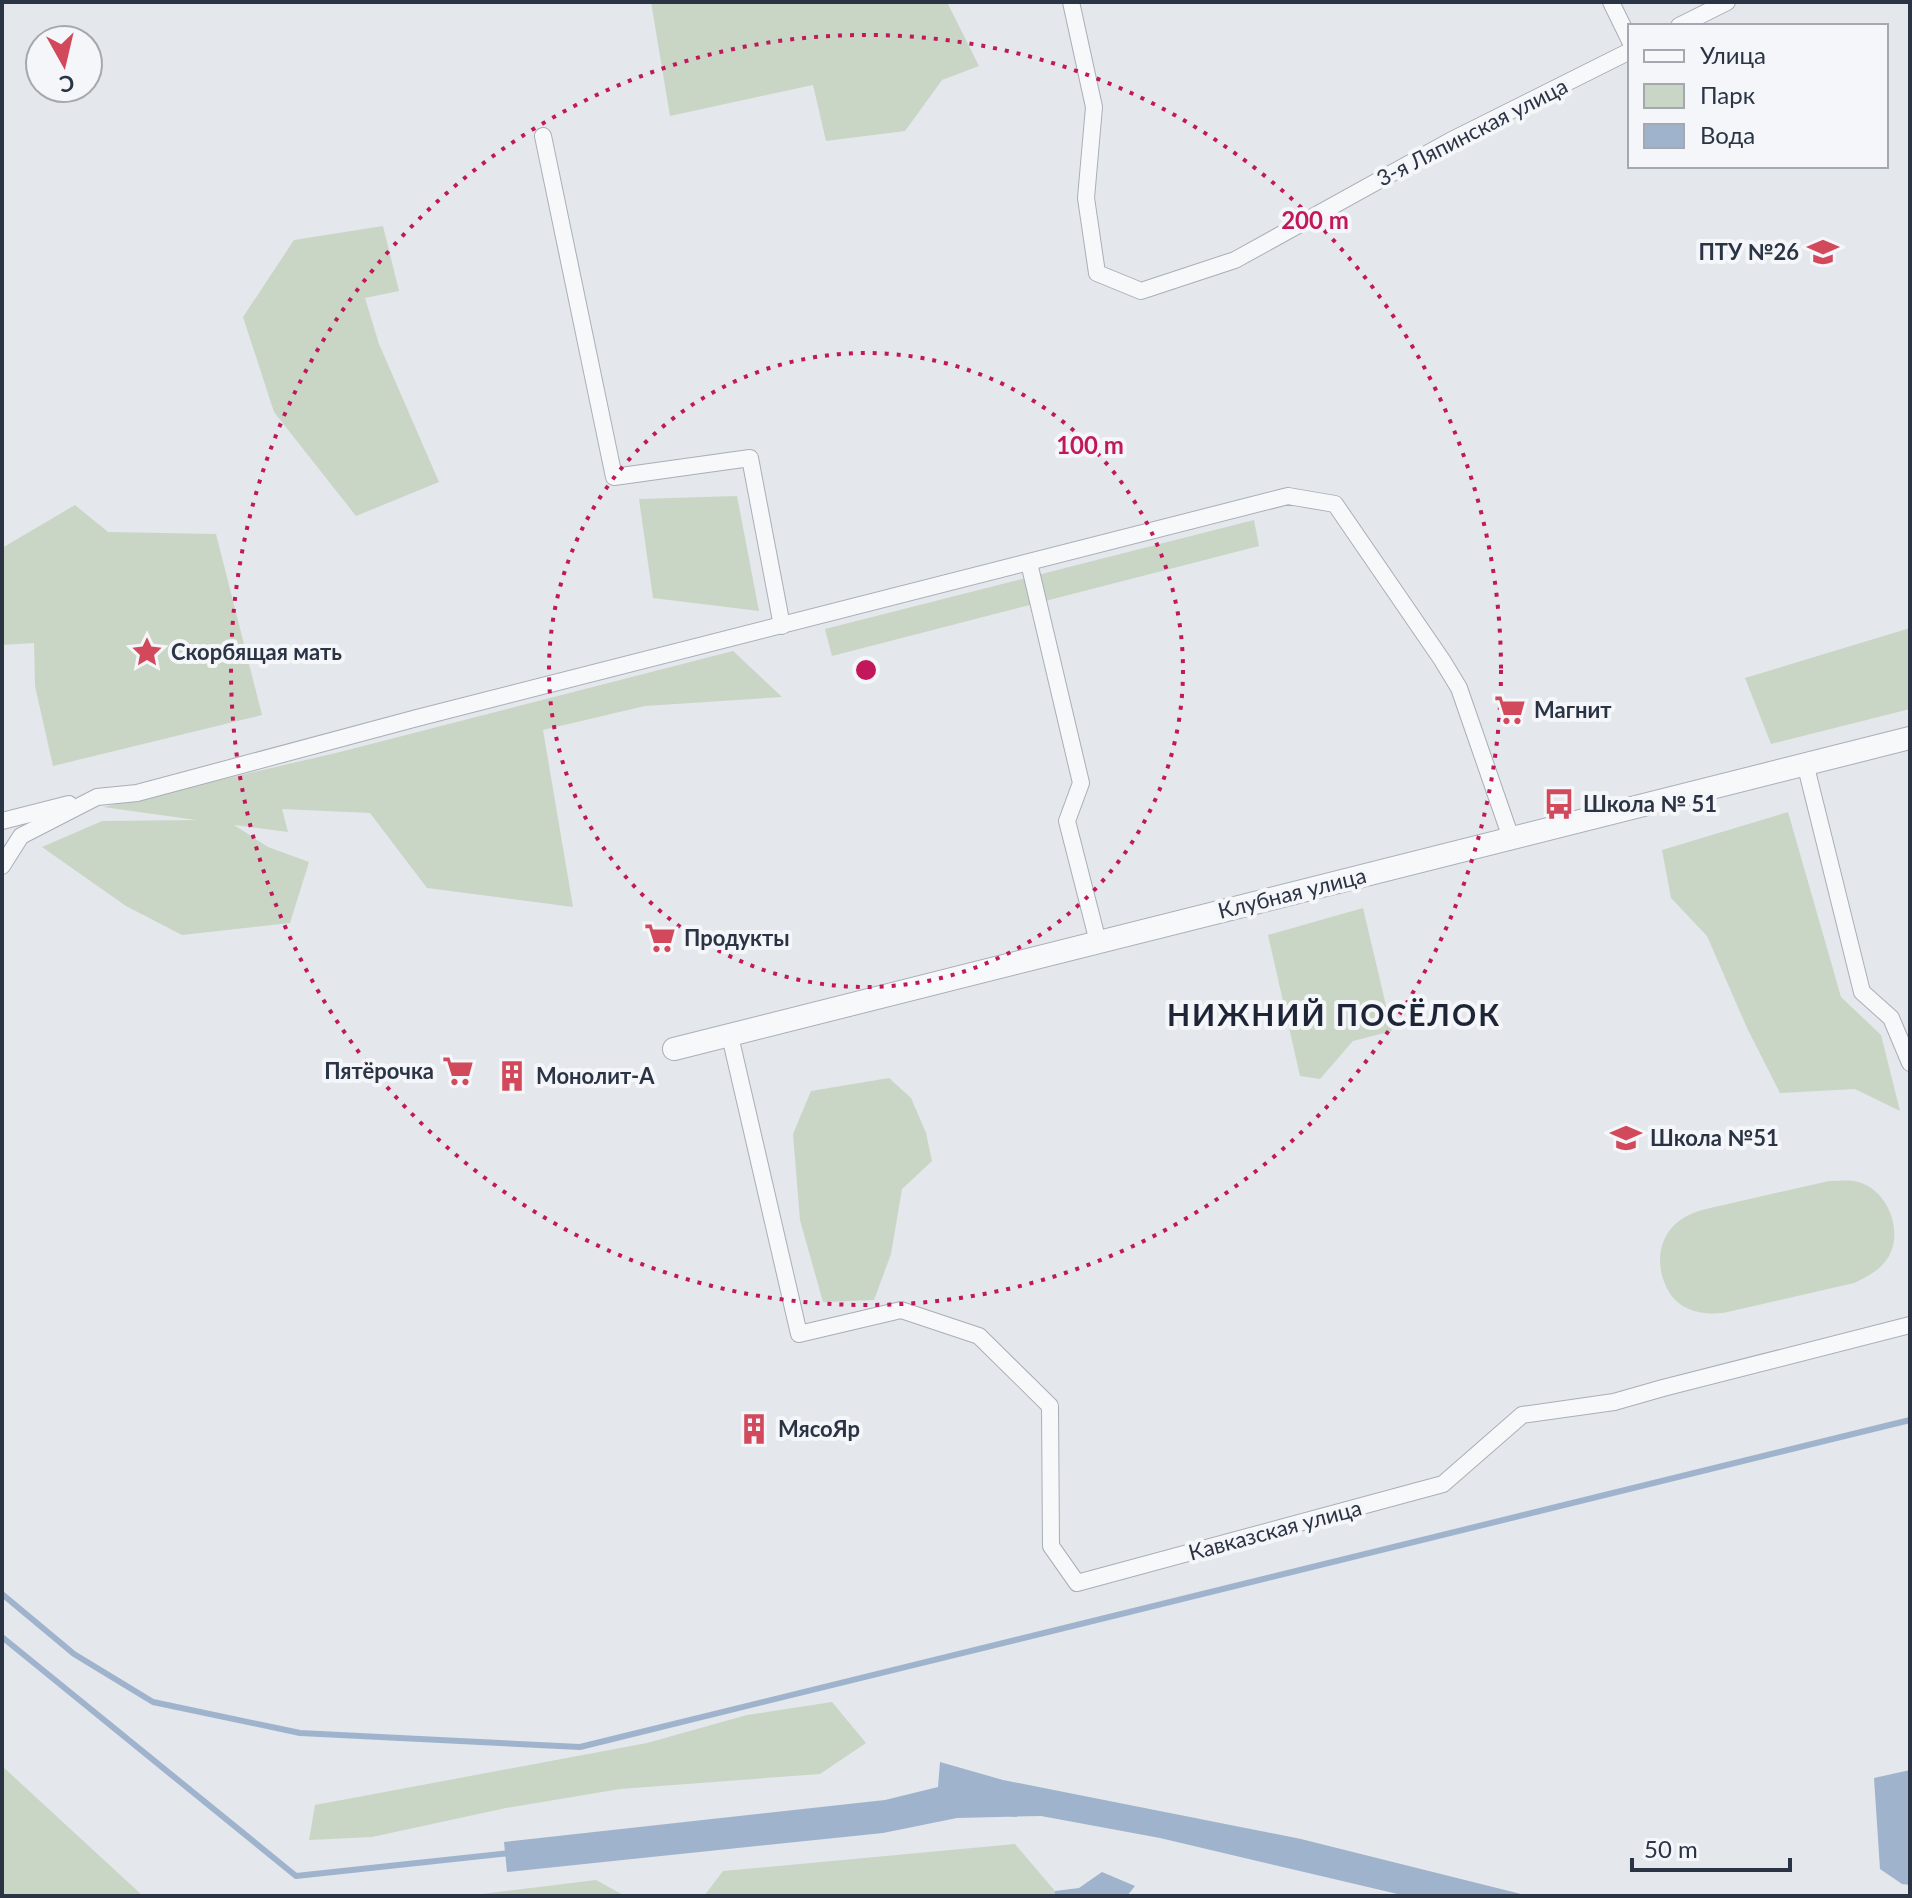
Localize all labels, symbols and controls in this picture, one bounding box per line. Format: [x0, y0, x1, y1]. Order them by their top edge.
north arrow [24, 24, 104, 104]
legend [1628, 24, 1888, 168]
text: Улица [1700, 40, 1766, 69]
text: С [57, 70, 76, 99]
street label: 3-я Ляпинская улица [1372, 72, 1572, 191]
text: Парк [1700, 80, 1756, 109]
text: Вода [1700, 120, 1755, 149]
text: 200 m [1281, 205, 1349, 234]
school or university icon: ПТУ №26 [1806, 235, 1840, 269]
place label: ПТУ №26 [1698, 238, 1799, 265]
text: 100 m [1056, 430, 1124, 459]
place icon: Скорбящая мать [130, 635, 164, 669]
place label: Скорбящая мать [171, 638, 342, 665]
centre of rings [852, 656, 880, 684]
supermarket icon: Магнит [1493, 693, 1527, 727]
place label: Магнит [1534, 696, 1612, 723]
bus stop icon: Школа № 51 [1542, 787, 1576, 821]
place label: Школа № 51 [1583, 790, 1717, 817]
street label: Клубная улица [1215, 861, 1369, 924]
supermarket icon: Продукты [643, 921, 677, 955]
place label: Продукты [684, 924, 790, 951]
district label: НИЖНИЙ ПОСЁЛОК [1167, 996, 1501, 1032]
supermarket icon: Пятёрочка [441, 1054, 475, 1088]
place label: Пятёрочка [324, 1057, 434, 1084]
building icon: Монолит-А [495, 1059, 529, 1093]
place label: Монолит-А [536, 1062, 655, 1089]
school or university icon: Школа №51 [1609, 1121, 1643, 1155]
place label: Школа №51 [1650, 1124, 1779, 1151]
building icon: МясоЯр [737, 1412, 771, 1446]
place label: МясоЯр [778, 1415, 860, 1442]
street label: Кавказская улица [1185, 1493, 1364, 1566]
scale bar [1632, 1822, 1790, 1872]
text: 50 m [1644, 1834, 1698, 1863]

